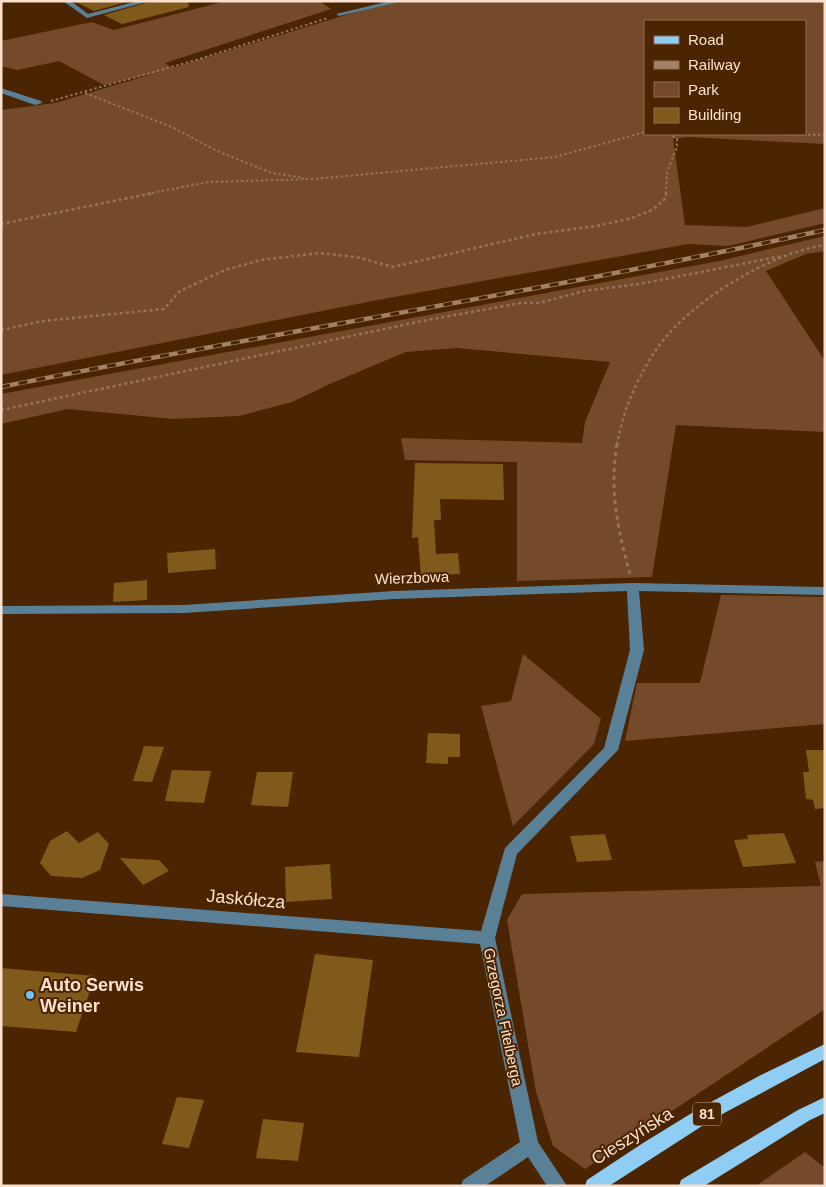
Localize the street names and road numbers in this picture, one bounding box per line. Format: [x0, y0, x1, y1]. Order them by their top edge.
street label: Wierzbowa [375, 568, 450, 587]
street label: Jaskółcza [206, 886, 287, 912]
street label: Grzegorza Fitelberga [481, 946, 527, 1088]
road number: 81 [693, 1102, 721, 1126]
street label: Cieszyńska [588, 1103, 677, 1169]

